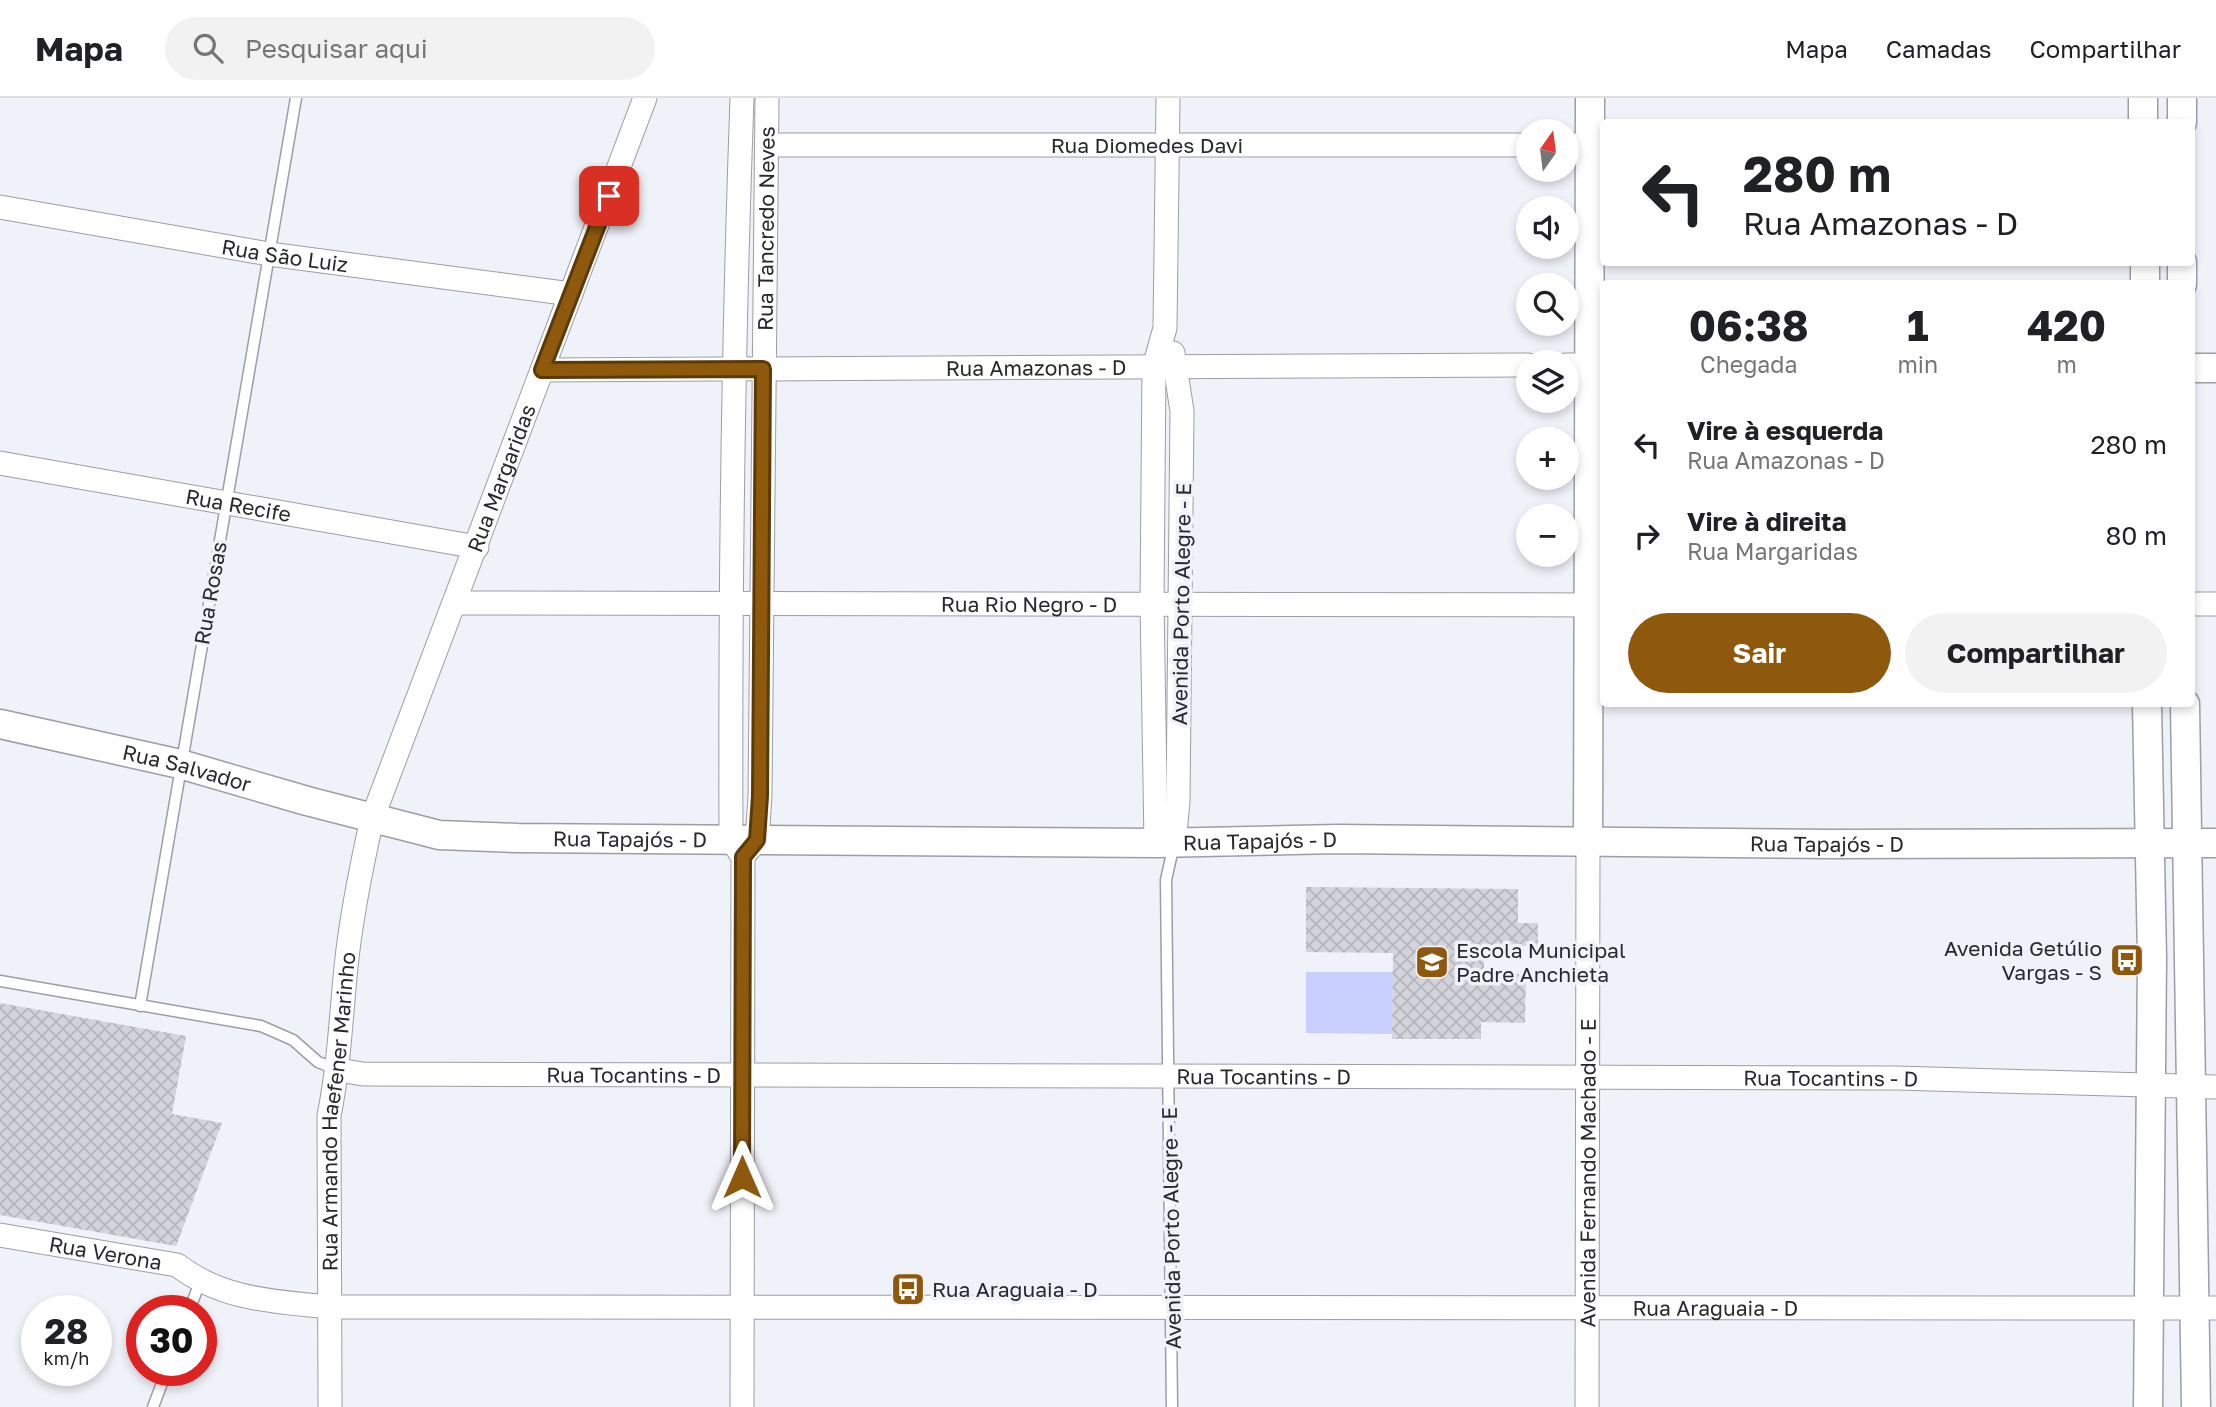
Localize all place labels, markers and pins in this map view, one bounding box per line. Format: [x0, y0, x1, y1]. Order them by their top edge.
pin [579, 166, 639, 226]
place label: Avenida Getúlio Vargas - S [1944, 935, 2102, 985]
place label: Escola Municipal Padre Anchieta [1456, 937, 1626, 987]
bus stop icon: Avenida Getúlio Vargas - S [2108, 941, 2146, 979]
school or university icon: Escola Municipal Padre Anchieta [1413, 943, 1451, 981]
bus stop icon: Rua Araguaia - D [889, 1270, 927, 1308]
place label: Rua Araguaia - D [932, 1276, 1098, 1302]

